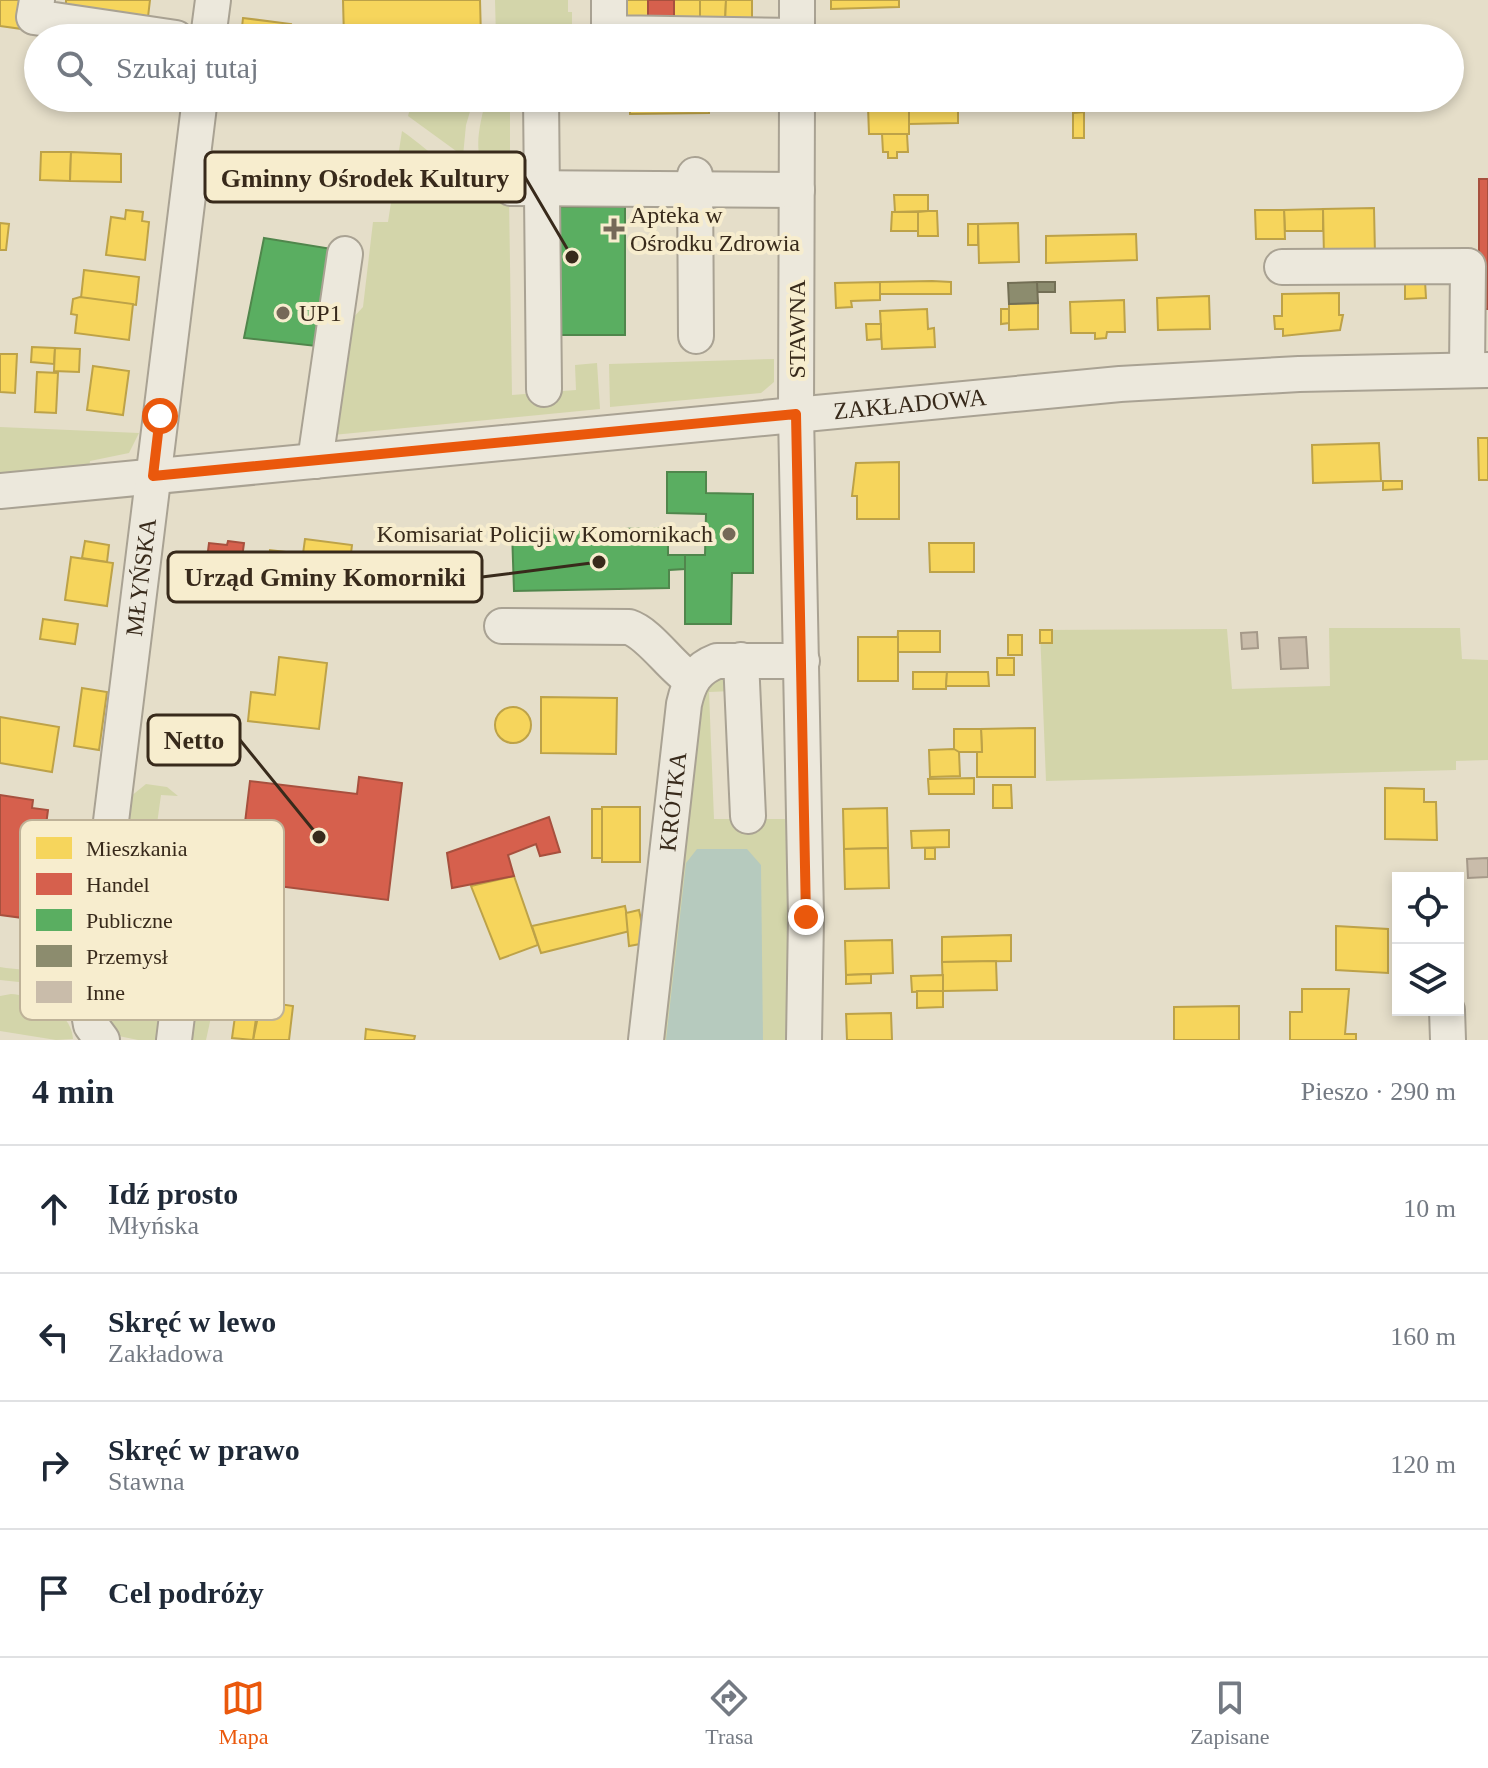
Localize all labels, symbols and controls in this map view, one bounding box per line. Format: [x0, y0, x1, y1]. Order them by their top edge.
search box [24, 24, 1464, 112]
icon: search [52, 46, 96, 90]
text: Szukaj tutaj [116, 51, 258, 84]
callout: Gminny Ośrodek Kultury [205, 152, 525, 202]
text: Gminny Ośrodek Kultury [221, 164, 509, 193]
place label: Apteka w Ośrodku Zdrowia [630, 202, 800, 256]
marker: Apteka w Ośrodku Zdrowia [605, 220, 623, 238]
street label: STAWNA [784, 279, 810, 378]
place label: UP1 [299, 300, 342, 326]
marker: UP1 [274, 304, 292, 322]
street label: ZAKŁADOWA [832, 384, 988, 424]
route start [142, 398, 178, 434]
street label: MŁYŃSKA [121, 516, 161, 638]
place label: Komisariat Policji w Komornikach [376, 521, 713, 547]
marker: Komisariat Policji w Komornikach [720, 525, 738, 543]
callout: Urząd Gminy Komorniki [168, 552, 482, 602]
text: Urząd Gminy Komorniki [184, 563, 466, 592]
callout: Netto [148, 715, 240, 765]
text: Netto [164, 726, 224, 755]
street label: KRÓTKA [654, 750, 692, 853]
legend [20, 820, 284, 1020]
text: Mieszkania [86, 836, 188, 861]
text: Handel [86, 872, 150, 897]
map controls [1392, 872, 1464, 1016]
button: locate [1392, 872, 1464, 944]
route end [788, 899, 824, 935]
text: Publiczne [86, 908, 173, 933]
text: Przemysł [86, 944, 168, 969]
button: layers [1392, 944, 1464, 1016]
text: Inne [86, 980, 125, 1005]
text: 4 min [32, 1073, 114, 1110]
text: Pieszo · 290 m [1301, 1077, 1456, 1106]
text: Idź prosto [108, 1177, 238, 1210]
icon: ahead [32, 1187, 76, 1231]
text: 10 m [1403, 1194, 1456, 1223]
text: Młyńska [108, 1211, 199, 1240]
text: Skręć w lewo [108, 1305, 276, 1338]
icon: left [32, 1315, 76, 1359]
text: 160 m [1390, 1322, 1456, 1351]
text: Zakładowa [108, 1339, 224, 1368]
text: Skręć w prawo [108, 1433, 300, 1466]
icon: right [32, 1443, 76, 1487]
text: 120 m [1390, 1450, 1456, 1479]
text: Stawna [108, 1467, 185, 1496]
icon: arrive [32, 1571, 76, 1615]
text: Cel podróży [108, 1576, 264, 1609]
tab: Mapa [218, 1676, 268, 1750]
tab: Trasa [705, 1676, 753, 1750]
tab: Zapisane [1190, 1676, 1270, 1750]

